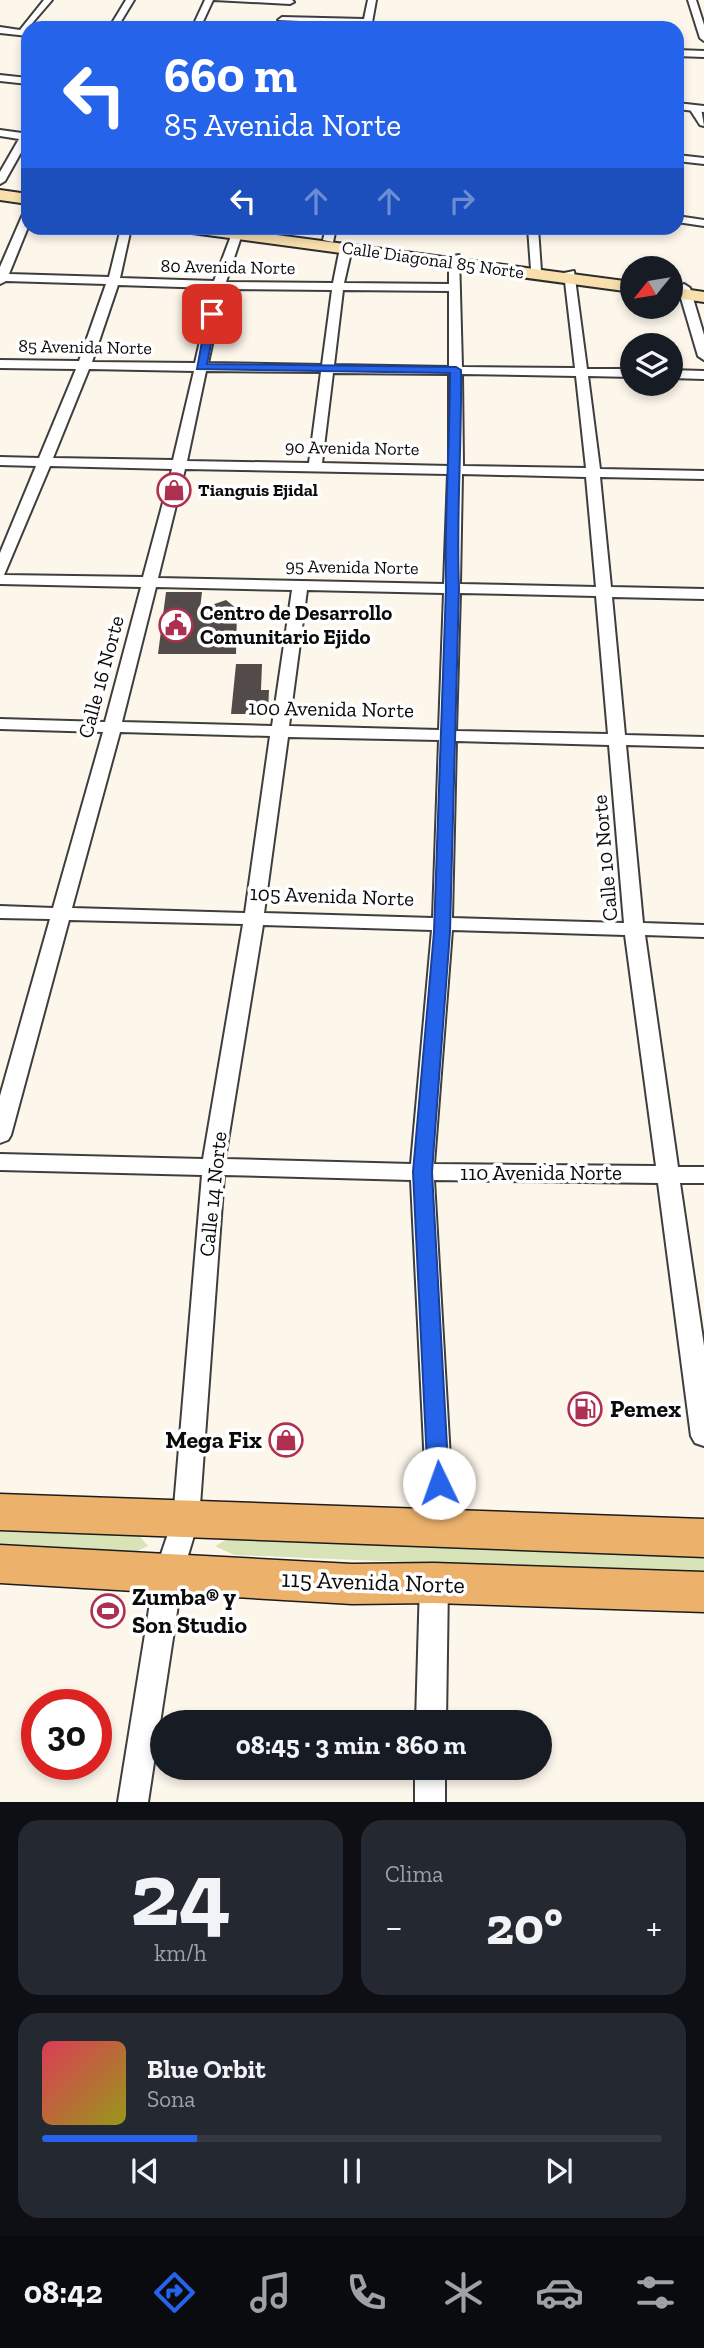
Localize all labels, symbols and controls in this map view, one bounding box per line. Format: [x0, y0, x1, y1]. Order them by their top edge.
text: 660 m [164, 46, 297, 105]
icon: left [49, 49, 140, 140]
text: 85 Avenida Norte [164, 106, 401, 144]
icon: left [224, 182, 262, 220]
icon: ahead [297, 182, 335, 220]
icon: ahead [370, 182, 408, 220]
icon: right [443, 182, 481, 220]
street label: Calle Diagonal 85 Norte [341, 236, 525, 284]
street label: 80 Avenida Norte [161, 255, 295, 279]
north arrow [620, 256, 682, 318]
map controls [620, 256, 683, 396]
pin [182, 284, 242, 344]
icon: arrive [193, 295, 231, 333]
button: layers [620, 333, 683, 396]
street label: 85 Avenida Norte [18, 335, 152, 359]
street label: 90 Avenida Norte [285, 436, 419, 460]
shop icon: Tianguis Ejidal [155, 471, 193, 509]
place label: Tianguis Ejidal [198, 479, 318, 501]
street label: 95 Avenida Norte [285, 555, 419, 579]
place label: Centro de Desarrollo Comunitario Ejido [200, 600, 392, 649]
public building icon: Centro de Desarrollo Comunitario Ejido [157, 606, 195, 644]
street label: Calle 16 Norte [72, 613, 129, 741]
street label: 100 Avenida Norte [248, 695, 414, 722]
street label: Calle 10 Norte [587, 794, 622, 922]
street label: 105 Avenida Norte [249, 880, 415, 911]
street label: Calle 14 Norte [193, 1130, 232, 1258]
street label: 110 Avenida Norte [460, 1160, 622, 1185]
fuel station icon: Pemex [566, 1390, 604, 1428]
place label: Pemex [610, 1394, 681, 1423]
shop icon: Mega Fix [267, 1421, 305, 1459]
place label: Mega Fix [165, 1425, 262, 1454]
position arrow [402, 1446, 476, 1520]
street label: 115 Avenida Norte [281, 1564, 465, 1599]
place label: Zumba® y Son Studio [132, 1582, 247, 1639]
sports icon: Zumba® y Son Studio [89, 1592, 127, 1630]
speed limit sign: 30 [21, 1689, 112, 1780]
text: 08:45 · 3 min · 860 m [236, 1729, 466, 1761]
text: 24 [130, 1839, 231, 1948]
text: Clima [385, 1860, 443, 1888]
text: 20° [486, 1895, 563, 1957]
text: − [385, 1904, 403, 1950]
text: + [646, 1904, 662, 1950]
text: km/h [154, 1939, 207, 1967]
text: Blue Orbit [147, 2053, 266, 2085]
text: Sona [147, 2085, 195, 2113]
icon: previous [126, 2152, 164, 2190]
icon: pause [333, 2152, 371, 2190]
icon: next [540, 2152, 578, 2190]
icon: directions [150, 2268, 199, 2317]
icon: music [246, 2268, 295, 2317]
icon: phone [342, 2268, 391, 2317]
icon: climate [439, 2268, 488, 2317]
icon: car [535, 2268, 584, 2317]
icon: filters [631, 2268, 680, 2317]
text: 08:42 [24, 2273, 103, 2311]

